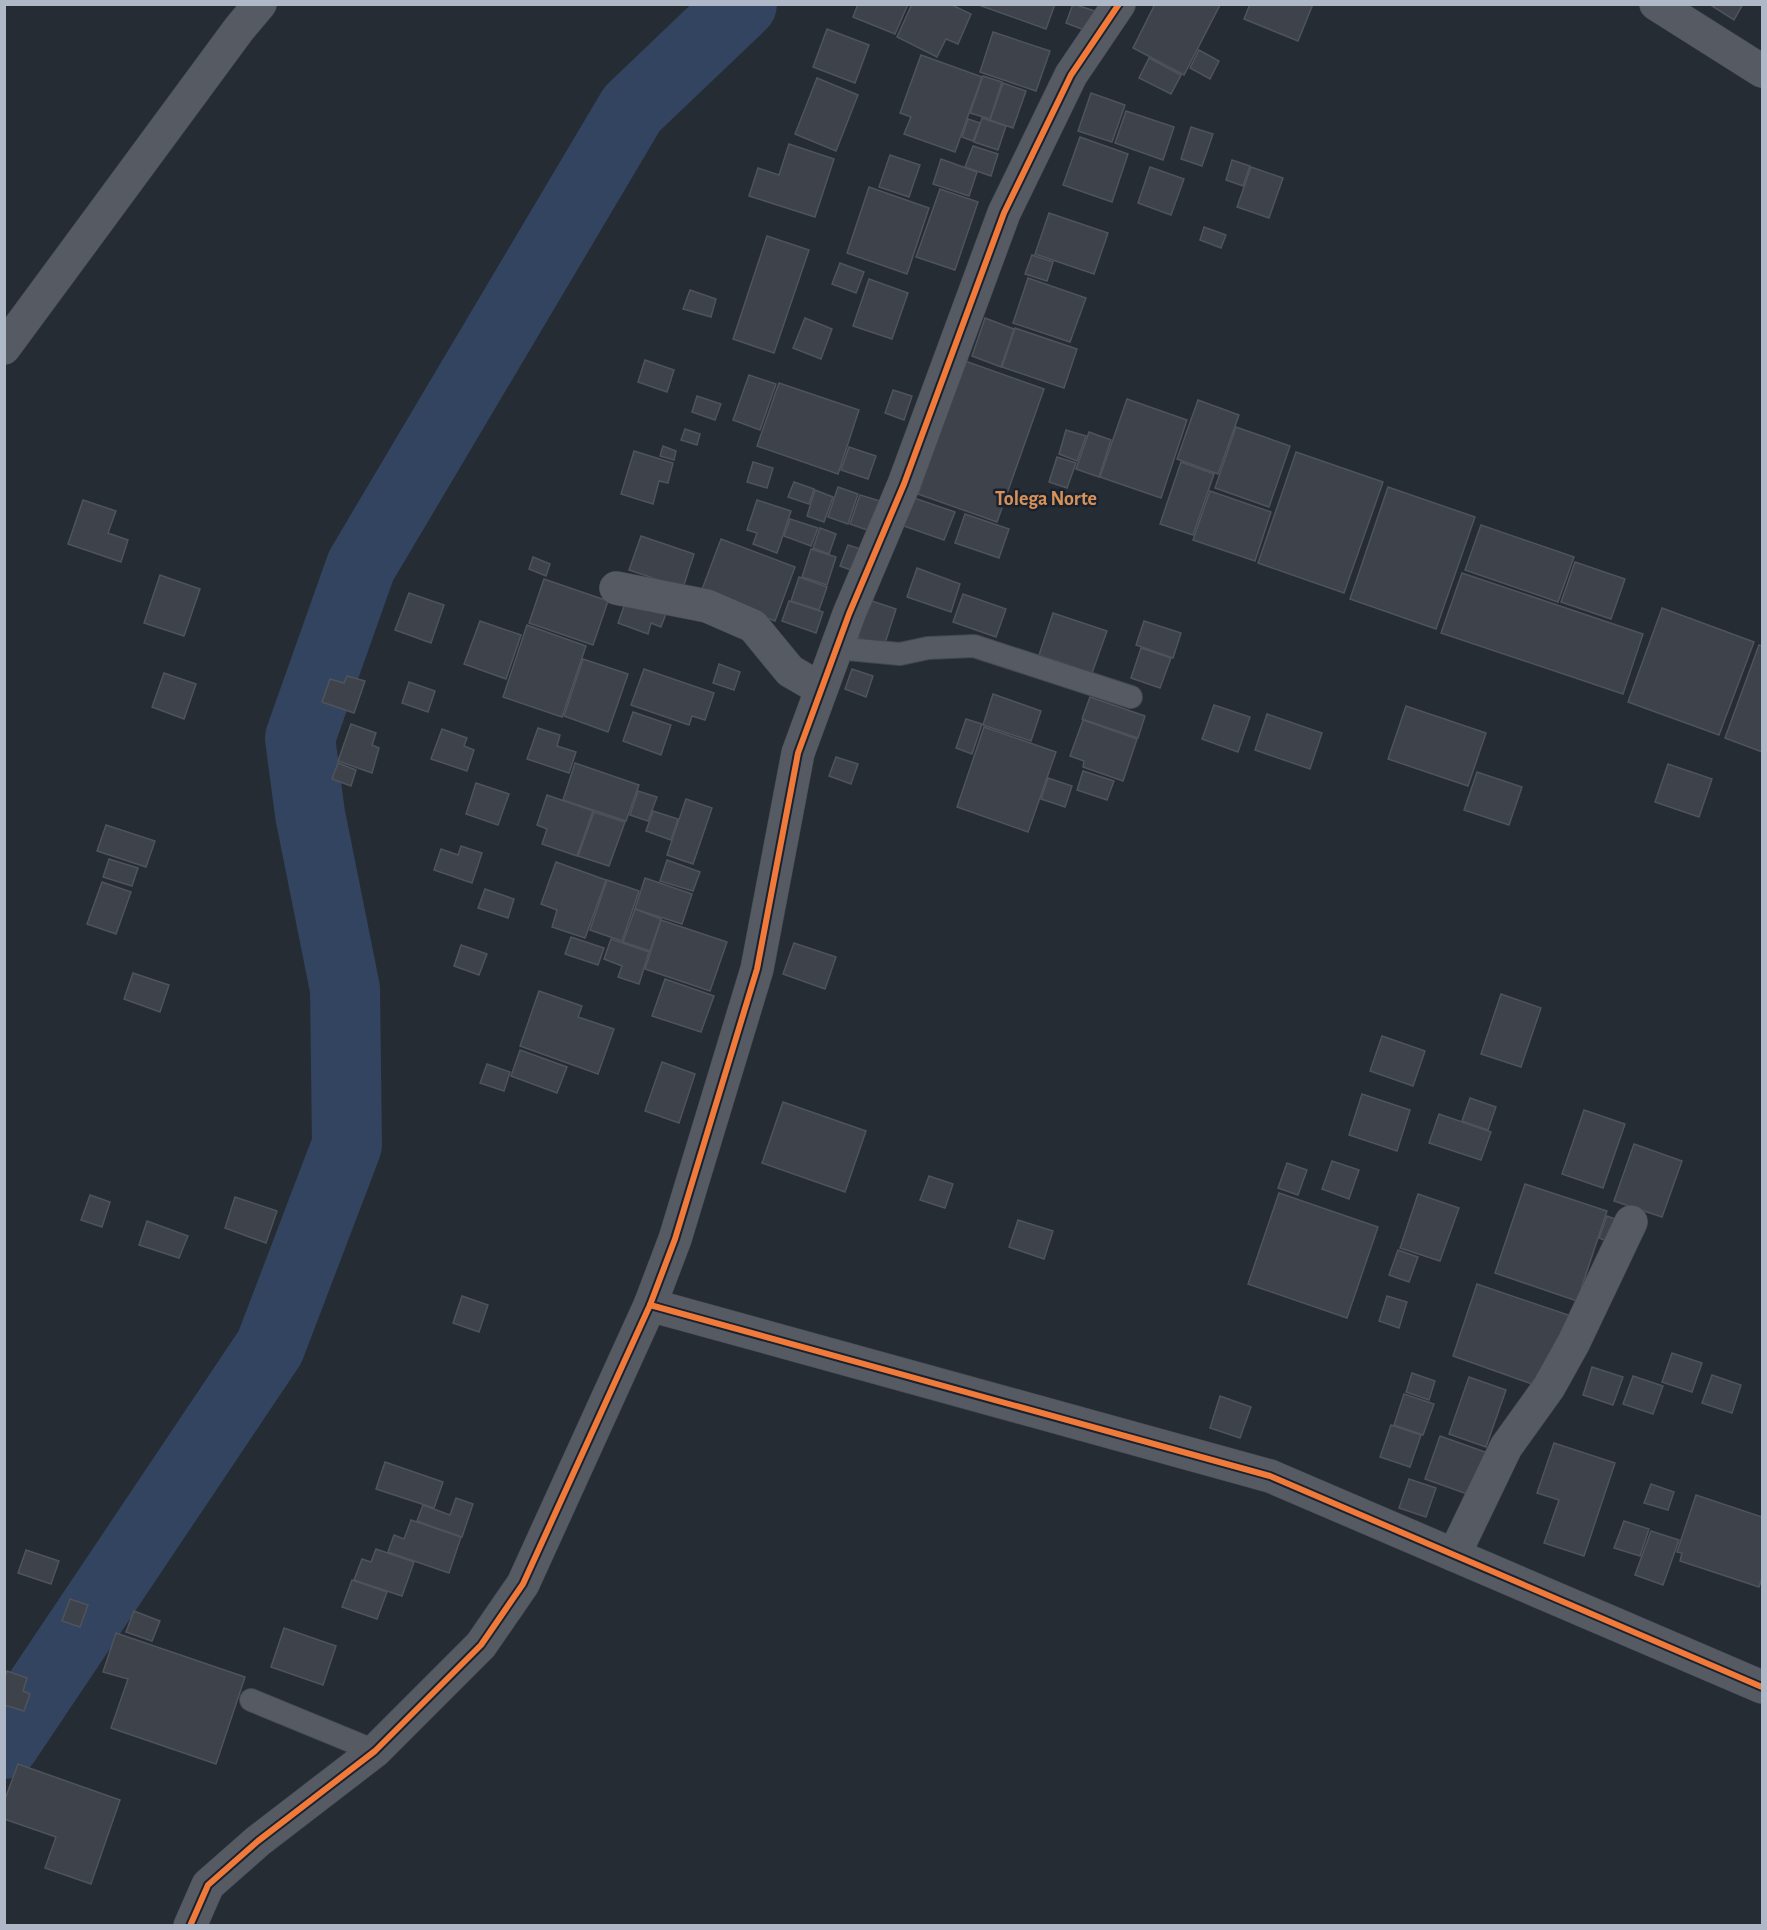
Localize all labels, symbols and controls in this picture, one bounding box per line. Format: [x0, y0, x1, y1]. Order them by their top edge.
district label: Tolega Norte [995, 489, 1097, 509]

